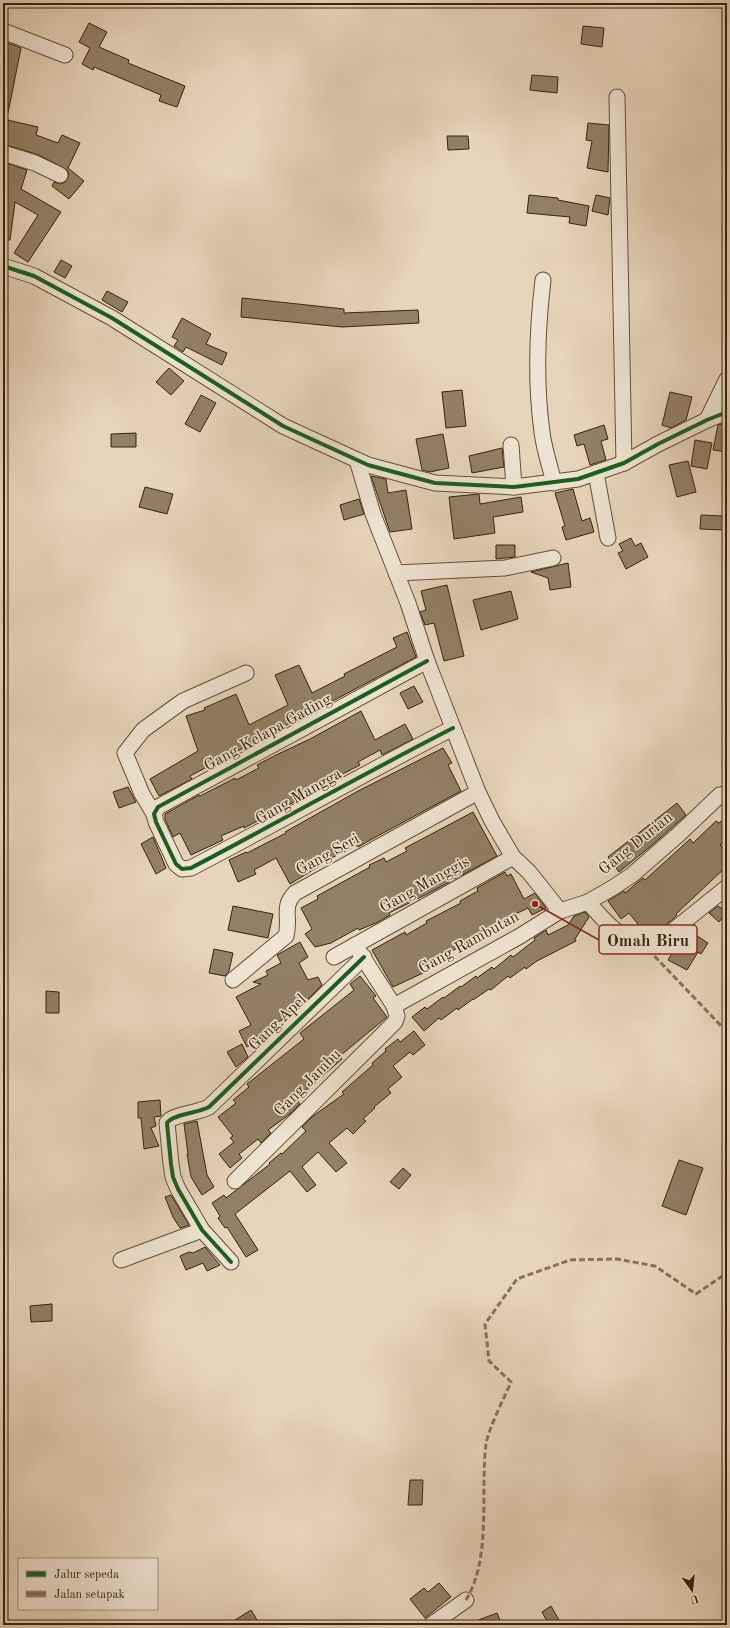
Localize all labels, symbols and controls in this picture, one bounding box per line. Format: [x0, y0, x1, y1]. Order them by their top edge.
street label: Gang Kelapa Gading [202, 691, 335, 775]
street label: Gang Mangga [253, 766, 345, 828]
street label: Gang Durian [596, 809, 676, 878]
street label: Gang Seri [294, 831, 362, 879]
street label: Gang Manggis [378, 854, 473, 916]
street label: Gang Rambutan [416, 909, 522, 977]
callout: Omah Biru [599, 925, 697, 954]
text: Omah Biru [607, 933, 689, 950]
street label: Gang Apel [246, 992, 310, 1054]
street label: Gang Jambu [272, 1046, 345, 1119]
legend [18, 1558, 158, 1610]
text: Jalur sepeda [54, 1569, 119, 1581]
north arrow [672, 1570, 712, 1610]
text: Jalan setapak [54, 1589, 125, 1601]
text: U [688, 1592, 700, 1605]

